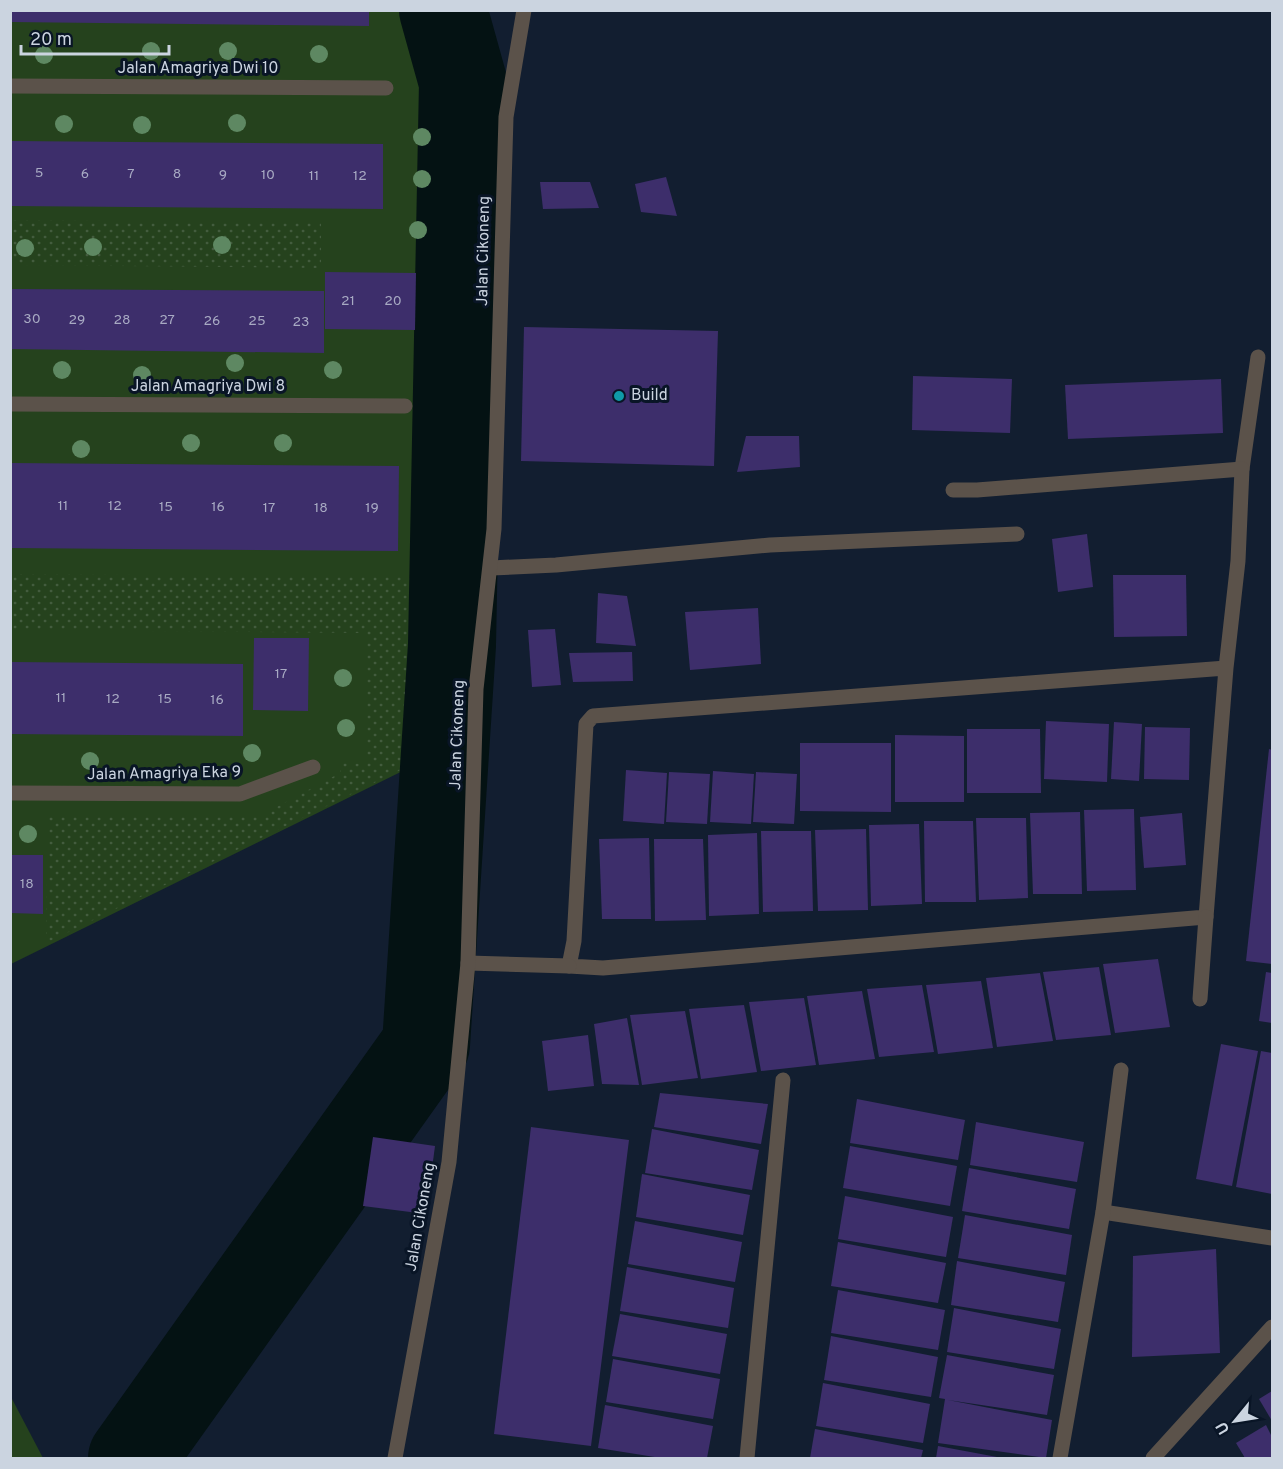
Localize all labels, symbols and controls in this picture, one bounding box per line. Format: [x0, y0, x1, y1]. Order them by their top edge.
scale bar [21, 18, 170, 56]
text: 20 m [30, 29, 72, 52]
street label: Jalan Amagriya Dwi 10 [117, 59, 279, 79]
house number: 5 [35, 165, 43, 182]
house number: 6 [81, 166, 89, 183]
house number: 7 [127, 166, 135, 183]
house number: 8 [173, 166, 181, 183]
house number: 9 [219, 167, 227, 184]
house number: 10 [261, 167, 275, 184]
house number: 11 [309, 168, 319, 185]
house number: 12 [353, 168, 367, 185]
street label: Jalan Cikoneng [473, 196, 495, 306]
house number: 21 [341, 293, 355, 310]
house number: 20 [384, 293, 402, 310]
house number: 30 [23, 311, 41, 328]
house number: 29 [69, 312, 85, 329]
house number: 28 [113, 312, 131, 329]
house number: 27 [159, 312, 175, 329]
house number: 26 [204, 313, 220, 330]
house number: 25 [248, 313, 266, 330]
house number: 23 [293, 314, 310, 331]
street label: Jalan Amagriya Dwi 8 [131, 377, 285, 397]
place label: Build [631, 386, 668, 406]
marker: Build [612, 389, 626, 403]
house number: 11 [58, 498, 68, 515]
house number: 12 [108, 498, 122, 515]
house number: 15 [159, 499, 173, 516]
house number: 16 [211, 499, 225, 516]
house number: 17 [263, 500, 275, 517]
house number: 18 [314, 500, 328, 517]
house number: 19 [365, 500, 379, 517]
house number: 17 [275, 666, 287, 683]
street label: Jalan Cikoneng [446, 680, 470, 790]
house number: 11 [56, 690, 66, 707]
house number: 12 [106, 691, 120, 708]
house number: 15 [158, 691, 172, 708]
house number: 16 [210, 692, 224, 709]
street label: Jalan Amagriya Eka 9 [87, 763, 241, 785]
house number: 18 [20, 876, 34, 893]
street label: Jalan Cikoneng [402, 1161, 440, 1273]
north arrow [1205, 1391, 1265, 1451]
text: U [1212, 1418, 1235, 1437]

